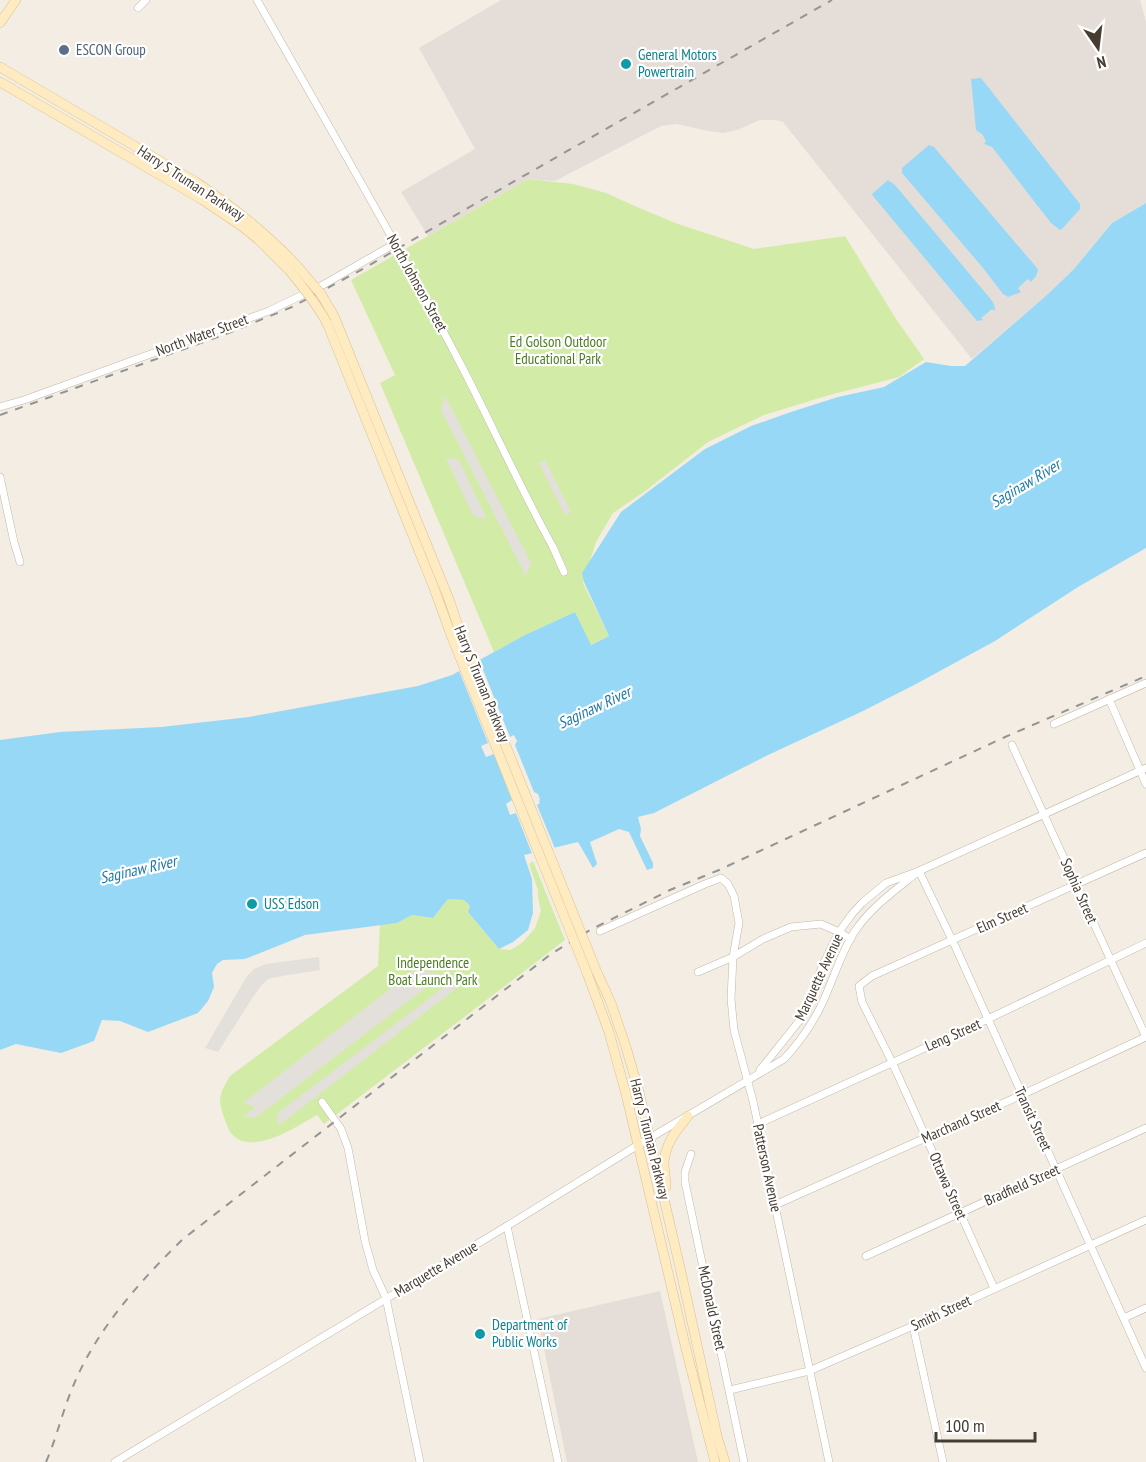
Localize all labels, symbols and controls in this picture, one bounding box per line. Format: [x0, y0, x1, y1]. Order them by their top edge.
north arrow [1068, 18, 1128, 78]
place label: ESCON Group [76, 40, 146, 59]
marker: ESCON Group [57, 43, 71, 57]
place label: General Motors Powertrain [638, 45, 717, 81]
text: N [1095, 52, 1108, 73]
marker: General Motors Powertrain [619, 57, 633, 71]
street label: Harry S Truman Parkway [134, 141, 249, 225]
street label: North Johnson Street [383, 231, 452, 335]
street label: North Water Street [153, 309, 251, 360]
park label: Ed Golson Outdoor Educational Park [509, 332, 607, 368]
water label: Saginaw River [986, 453, 1066, 512]
street label: Harry S Truman Parkway [450, 623, 515, 745]
water label: Saginaw River [554, 680, 636, 733]
water label: Saginaw River [98, 850, 181, 888]
street label: Sophia Street [1057, 855, 1102, 926]
place label: USS Edson [264, 894, 319, 913]
marker: USS Edson [245, 897, 259, 911]
street label: Elm Street [973, 898, 1030, 937]
street label: Marquette Avenue [790, 930, 847, 1023]
park label: Independence Boat Launch Park [388, 953, 478, 989]
street label: Leng Street [922, 1014, 984, 1055]
street label: Harry S Truman Parkway [626, 1076, 675, 1202]
street label: Transit Street [1010, 1084, 1057, 1154]
street label: Marchand Street [918, 1096, 1003, 1147]
street label: Patterson Avenue [749, 1122, 786, 1214]
street label: Ottawa Street [925, 1149, 972, 1222]
street label: Bradfield Street [981, 1159, 1062, 1210]
street label: Marquette Avenue [391, 1236, 481, 1301]
street label: McDonald Street [694, 1264, 731, 1352]
street label: Smith Street [908, 1290, 974, 1335]
place label: Department of Public Works [492, 1315, 568, 1351]
marker: Department of Public Works [473, 1327, 487, 1341]
scale bar [936, 1405, 1035, 1443]
text: 100 m [945, 1414, 985, 1437]

